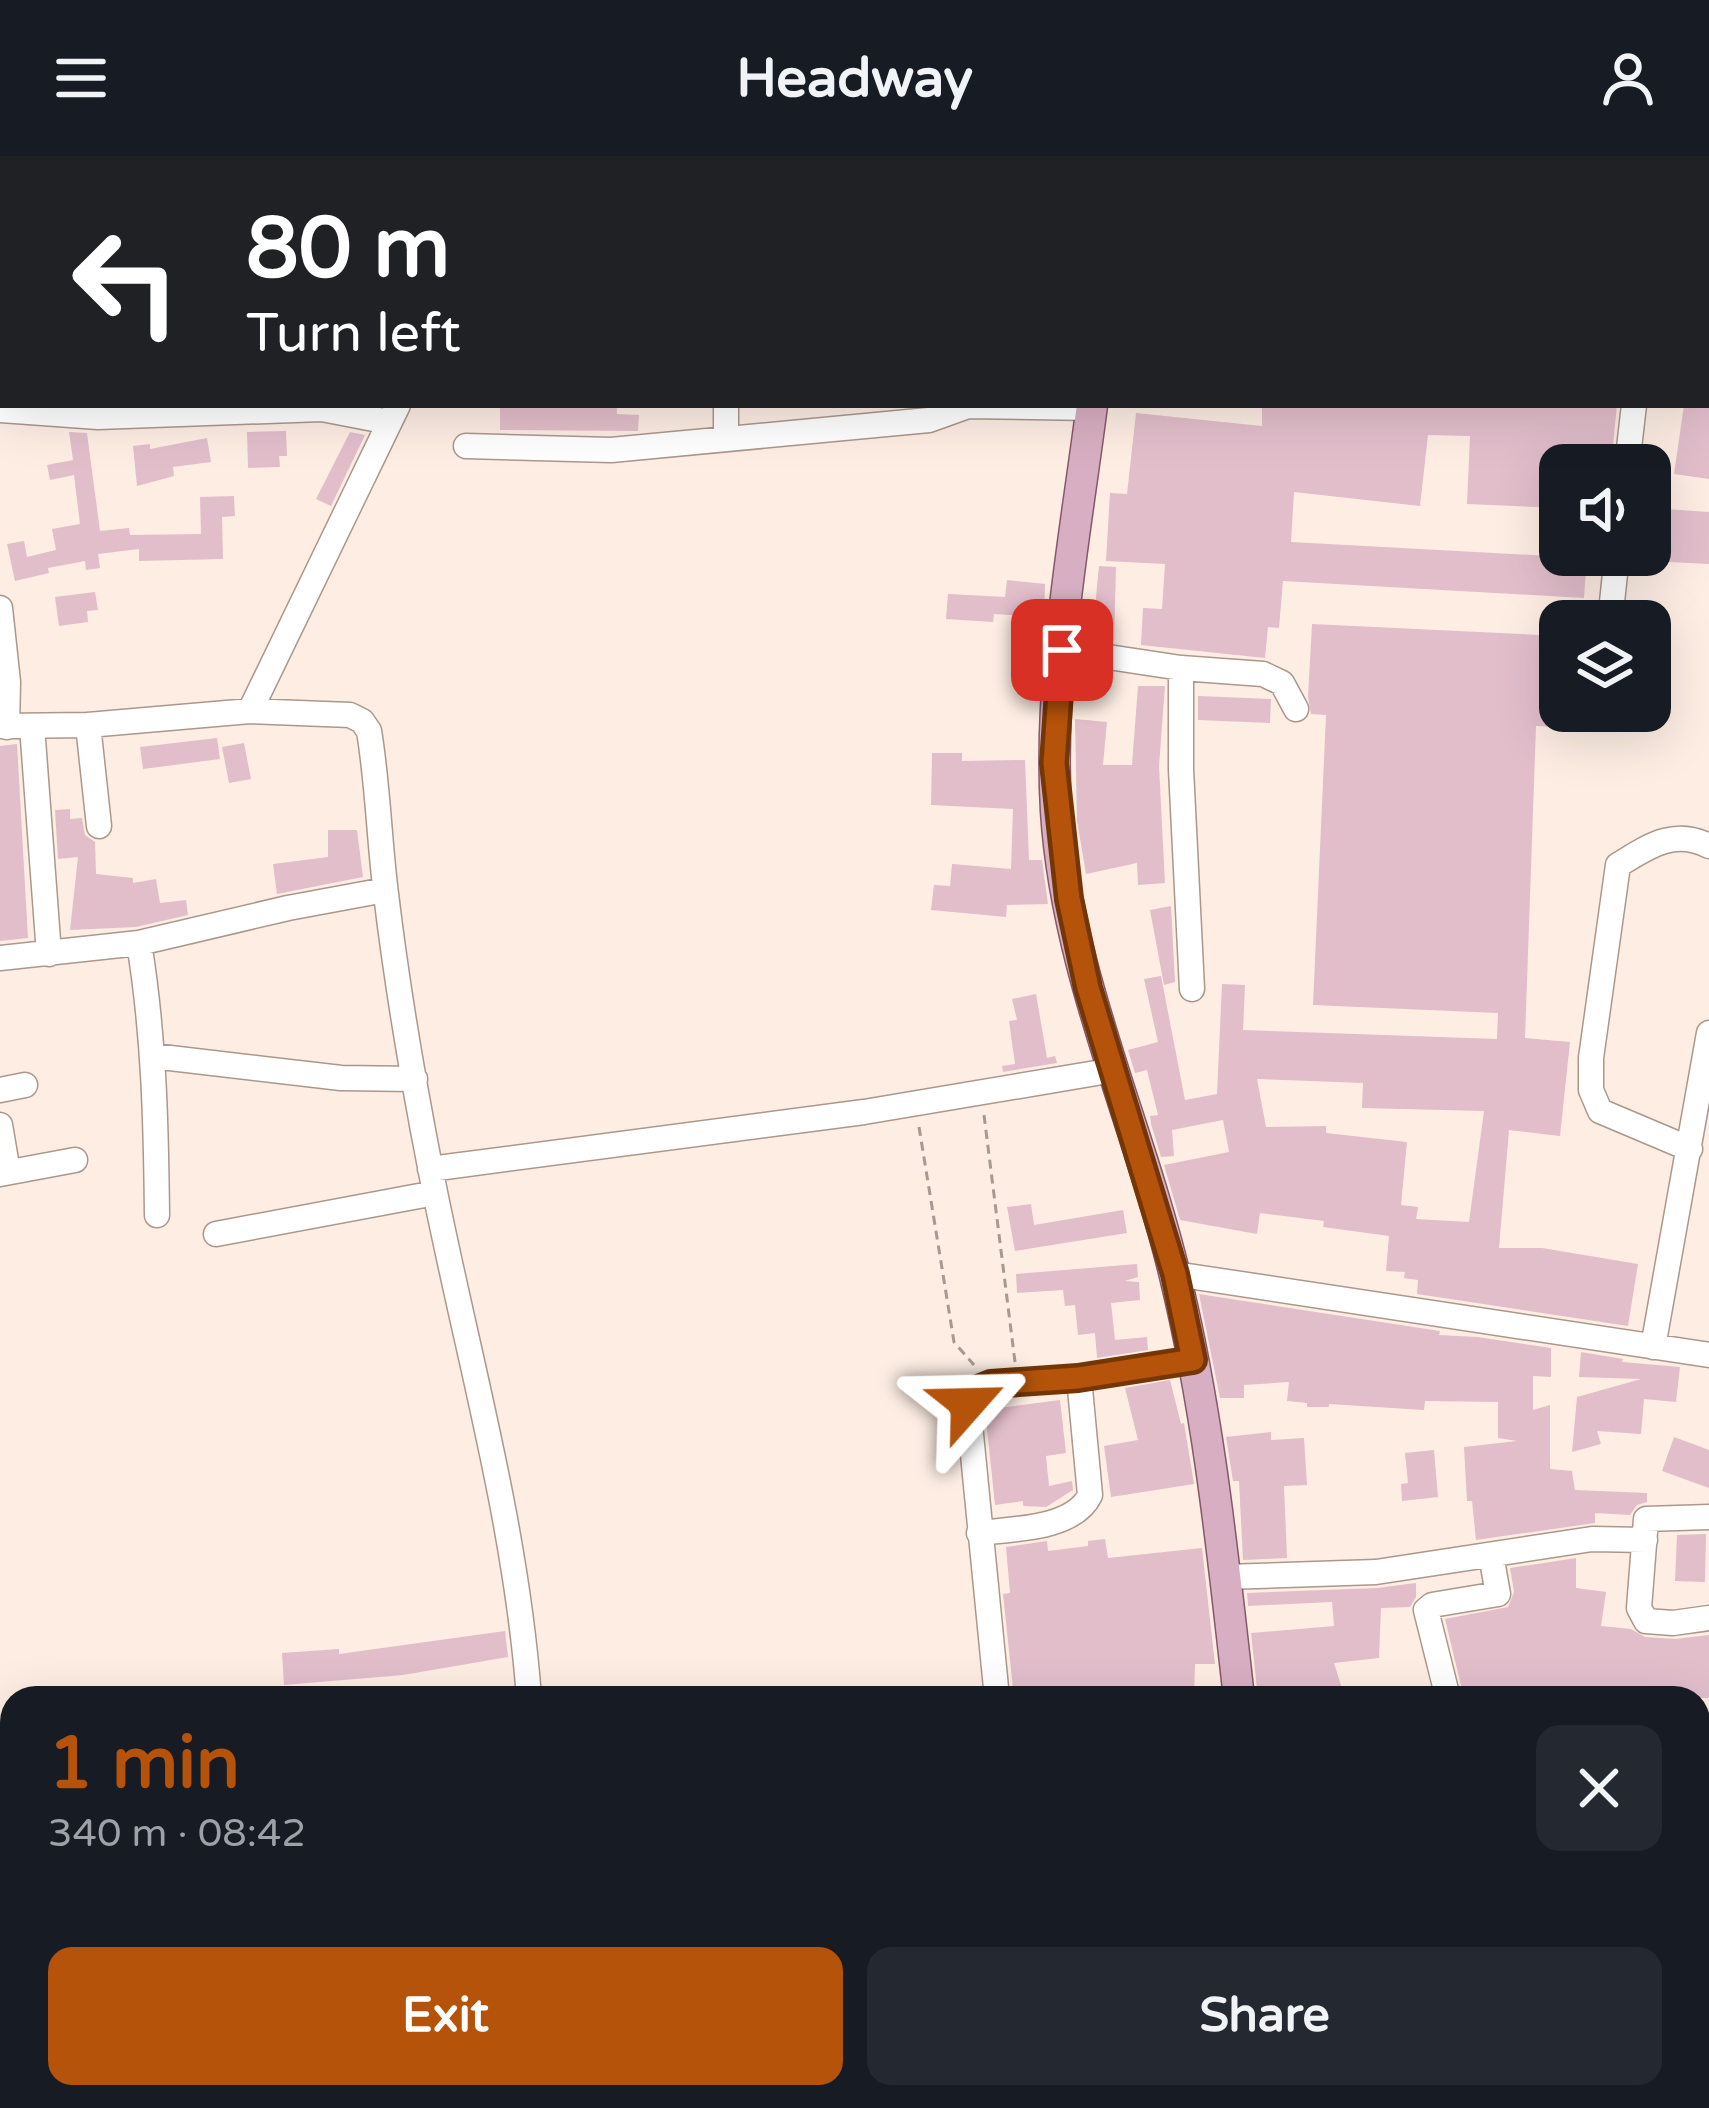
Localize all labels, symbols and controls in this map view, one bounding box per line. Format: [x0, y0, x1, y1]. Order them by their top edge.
icon: menu [48, 45, 114, 111]
icon: person [1595, 45, 1661, 111]
text: Headway [736, 46, 973, 111]
text: 80 m [246, 199, 450, 300]
icon: left [48, 204, 204, 360]
text: Turn left [246, 301, 461, 366]
map controls [1539, 444, 1671, 732]
button: sound [1539, 444, 1671, 576]
pin [1011, 599, 1113, 701]
button: layers [1539, 600, 1671, 732]
icon: arrive [1029, 617, 1095, 683]
position arrow [905, 1341, 1031, 1467]
text: 1 min [48, 1721, 240, 1808]
button: close [1536, 1725, 1662, 1851]
text: 340 m · 08:42 [48, 1810, 306, 1857]
button: Exit [48, 1947, 843, 2085]
button: Share [867, 1947, 1662, 2085]

